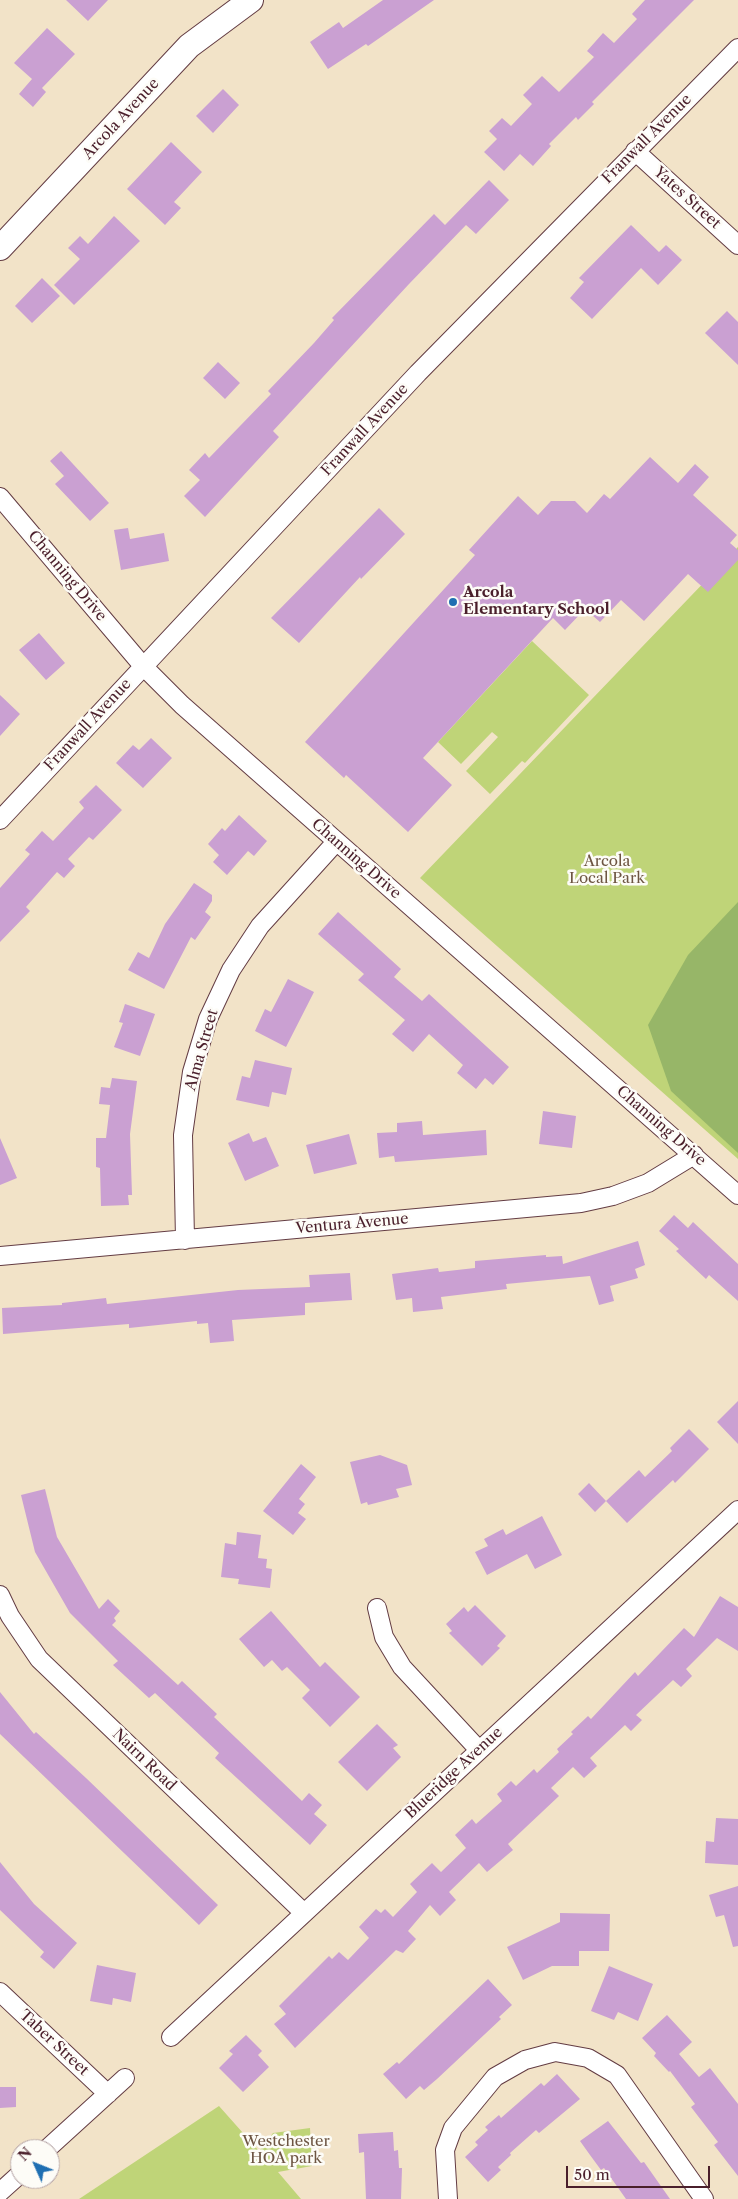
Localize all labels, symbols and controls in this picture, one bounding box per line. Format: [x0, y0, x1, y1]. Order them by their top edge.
street label: Arcola Avenue [79, 75, 163, 163]
street label: Franwall Avenue [599, 91, 695, 187]
street label: Yates Street [650, 163, 724, 233]
street label: Franwall Avenue [318, 380, 412, 480]
street label: Channing Drive [24, 527, 110, 625]
place label: Arcola Elementary School [463, 584, 610, 619]
marker: Arcola Elementary School [447, 596, 459, 608]
street label: Franwall Avenue [41, 675, 135, 775]
street label: Channing Drive [308, 815, 404, 903]
park label: Arcola Local Park [569, 853, 645, 888]
street label: Alma Street [182, 1007, 222, 1093]
street label: Channing Drive [613, 1082, 709, 1170]
street label: Ventura Avenue [295, 1210, 409, 1238]
street label: Blueridge Avenue [402, 1723, 506, 1823]
street label: Nairn Road [109, 1725, 179, 1795]
street label: Taber Street [16, 2006, 92, 2080]
park label: Westchester HOA park [242, 2133, 330, 2168]
north arrow [10, 2139, 60, 2189]
text: N [14, 2144, 36, 2165]
scale bar [568, 2156, 712, 2188]
text: 50 m [574, 2165, 610, 2184]

